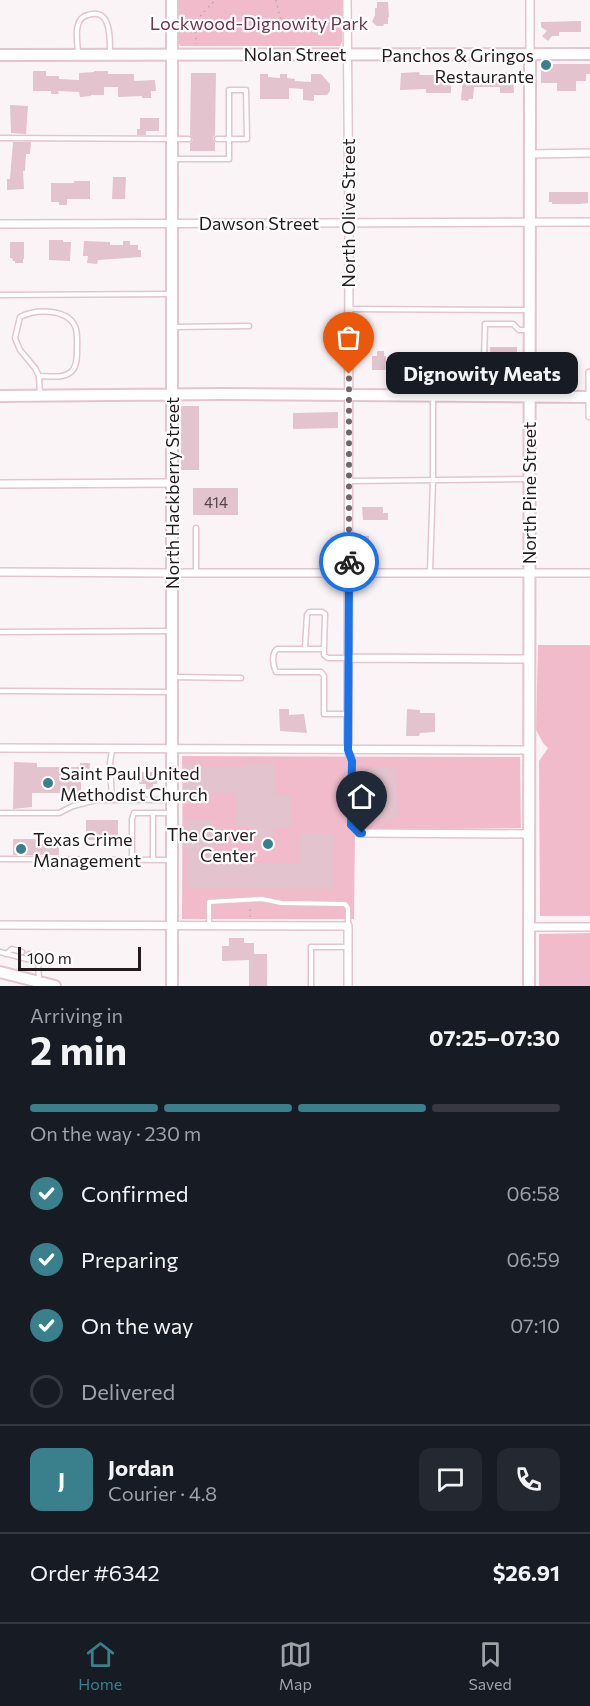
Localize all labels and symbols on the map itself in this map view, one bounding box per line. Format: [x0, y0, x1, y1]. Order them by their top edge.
park label: Lockwood-Dignowity Park [150, 12, 369, 34]
street label: Nolan Street [244, 43, 346, 65]
place label: Panchos & Gringos Restaurante [381, 44, 534, 87]
marker: Panchos & Gringos Restaurante [539, 58, 553, 72]
street label: North Olive Street [337, 138, 359, 288]
street label: Dawson Street [199, 212, 319, 234]
pin [323, 312, 374, 374]
callout: Dignowity Meats [385, 353, 577, 395]
street label: North Hackberry Street [161, 397, 183, 589]
street label: North Pine Street [518, 422, 540, 564]
house number: 414 [204, 493, 228, 511]
courier [319, 532, 379, 592]
place label: Saint Paul United Methodist Church [60, 762, 208, 805]
pin [336, 771, 387, 833]
marker: Saint Paul United Methodist Church [41, 776, 55, 790]
place label: The Carver Center [167, 823, 256, 866]
place label: Texas Crime Management [33, 828, 141, 871]
marker: The Carver Center [261, 837, 275, 851]
marker: Texas Crime Management [14, 842, 28, 856]
scale bar [18, 944, 141, 971]

